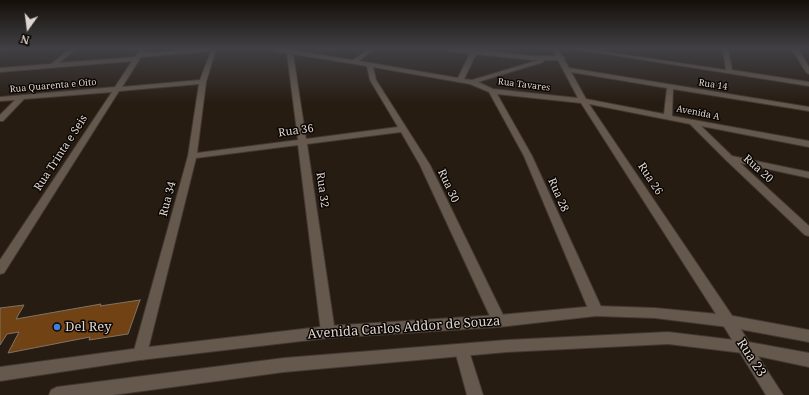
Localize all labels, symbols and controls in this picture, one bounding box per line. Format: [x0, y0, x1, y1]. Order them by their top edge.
north arrow [8, 8, 48, 48]
text: N [19, 32, 31, 48]
street label: Rua Tavares [497, 76, 551, 94]
street label: Rua Quarenta e Oito [9, 77, 97, 95]
street label: Rua 14 [698, 77, 728, 93]
street label: Avenida A [675, 104, 721, 122]
street label: Rua Trinta e Seis [32, 113, 90, 193]
street label: Rua 36 [277, 122, 315, 140]
street label: Rua 20 [740, 152, 776, 186]
street label: Rua 26 [635, 160, 665, 198]
street label: Rua 30 [435, 167, 461, 205]
street label: Rua 32 [313, 171, 331, 209]
street label: Rua 28 [545, 176, 571, 214]
street label: Rua 34 [157, 180, 179, 218]
street label: Avenida Carlos Addor de Souza [307, 313, 501, 343]
place label: Del Rey [65, 319, 112, 335]
marker: Del Rey [52, 322, 62, 332]
street label: Rua 23 [733, 336, 769, 380]

